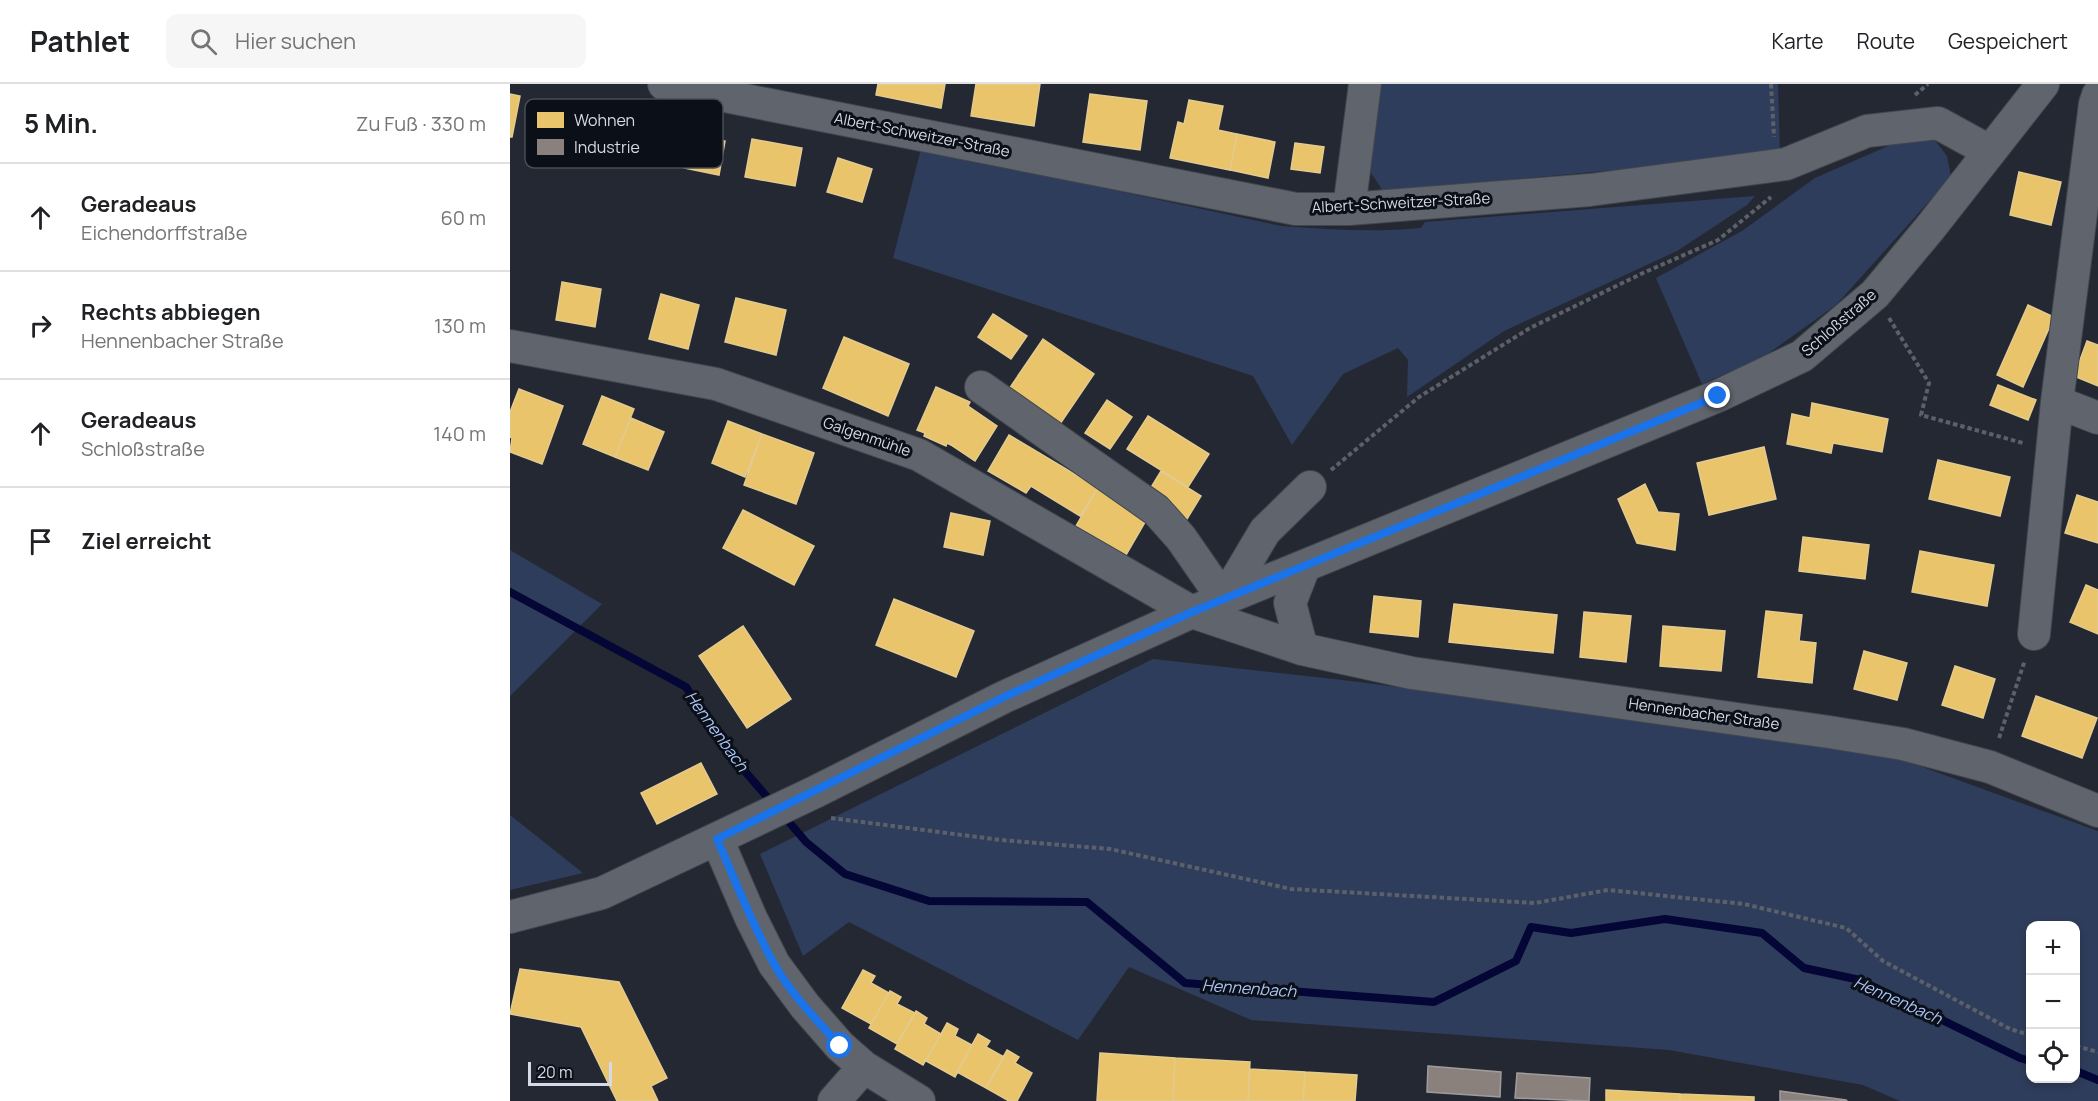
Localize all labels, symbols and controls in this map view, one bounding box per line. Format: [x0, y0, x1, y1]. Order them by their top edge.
search box [166, 14, 586, 68]
text: Pathlet [30, 22, 130, 60]
icon: search [187, 25, 220, 58]
text: Hier suchen [235, 26, 356, 56]
text: Karte [1772, 27, 1824, 55]
text: Route [1857, 27, 1915, 55]
text: Gespeichert [1948, 27, 2068, 55]
legend [525, 99, 723, 168]
text: 5 Min. [24, 105, 98, 141]
street label: Albert-Schweitzer-Straße [832, 107, 1012, 162]
text: Wohnen [574, 109, 635, 131]
text: Zu Fuß · 330 m [356, 110, 486, 137]
text: Industrie [574, 136, 640, 158]
street label: Albert-Schweitzer-Straße [1311, 187, 1491, 218]
text: Geradeaus [81, 189, 196, 219]
icon: ahead [24, 201, 57, 234]
text: 60 m [440, 204, 486, 231]
text: Eichendorffstraße [81, 219, 247, 246]
street label: Schloßstraße [1797, 284, 1881, 361]
text: Rechts abbiegen [81, 297, 260, 327]
icon: right [24, 309, 57, 342]
text: 130 m [434, 312, 486, 339]
text: Hennenbacher Straße [81, 327, 284, 354]
route end [1704, 382, 1730, 408]
text: Geradeaus [81, 405, 196, 435]
street label: Galgenmühle [820, 412, 914, 461]
icon: ahead [24, 417, 57, 450]
text: 140 m [433, 420, 486, 447]
text: Schloßstraße [81, 435, 205, 462]
icon: arrive [24, 525, 57, 558]
text: Ziel erreicht [81, 526, 212, 556]
water label: Hennenbach [680, 686, 754, 776]
street label: Hennenbacher Straße [1627, 693, 1781, 735]
map controls [2026, 921, 2080, 1083]
button: + [2026, 921, 2080, 975]
water label: Hennenbach [1850, 971, 1946, 1029]
water label: Hennenbach [1201, 974, 1297, 1002]
button: − [2026, 975, 2080, 1029]
button: locate [2026, 1029, 2080, 1083]
route start [826, 1032, 852, 1058]
scale bar [528, 1059, 612, 1086]
text: 20 m [537, 1061, 573, 1083]

